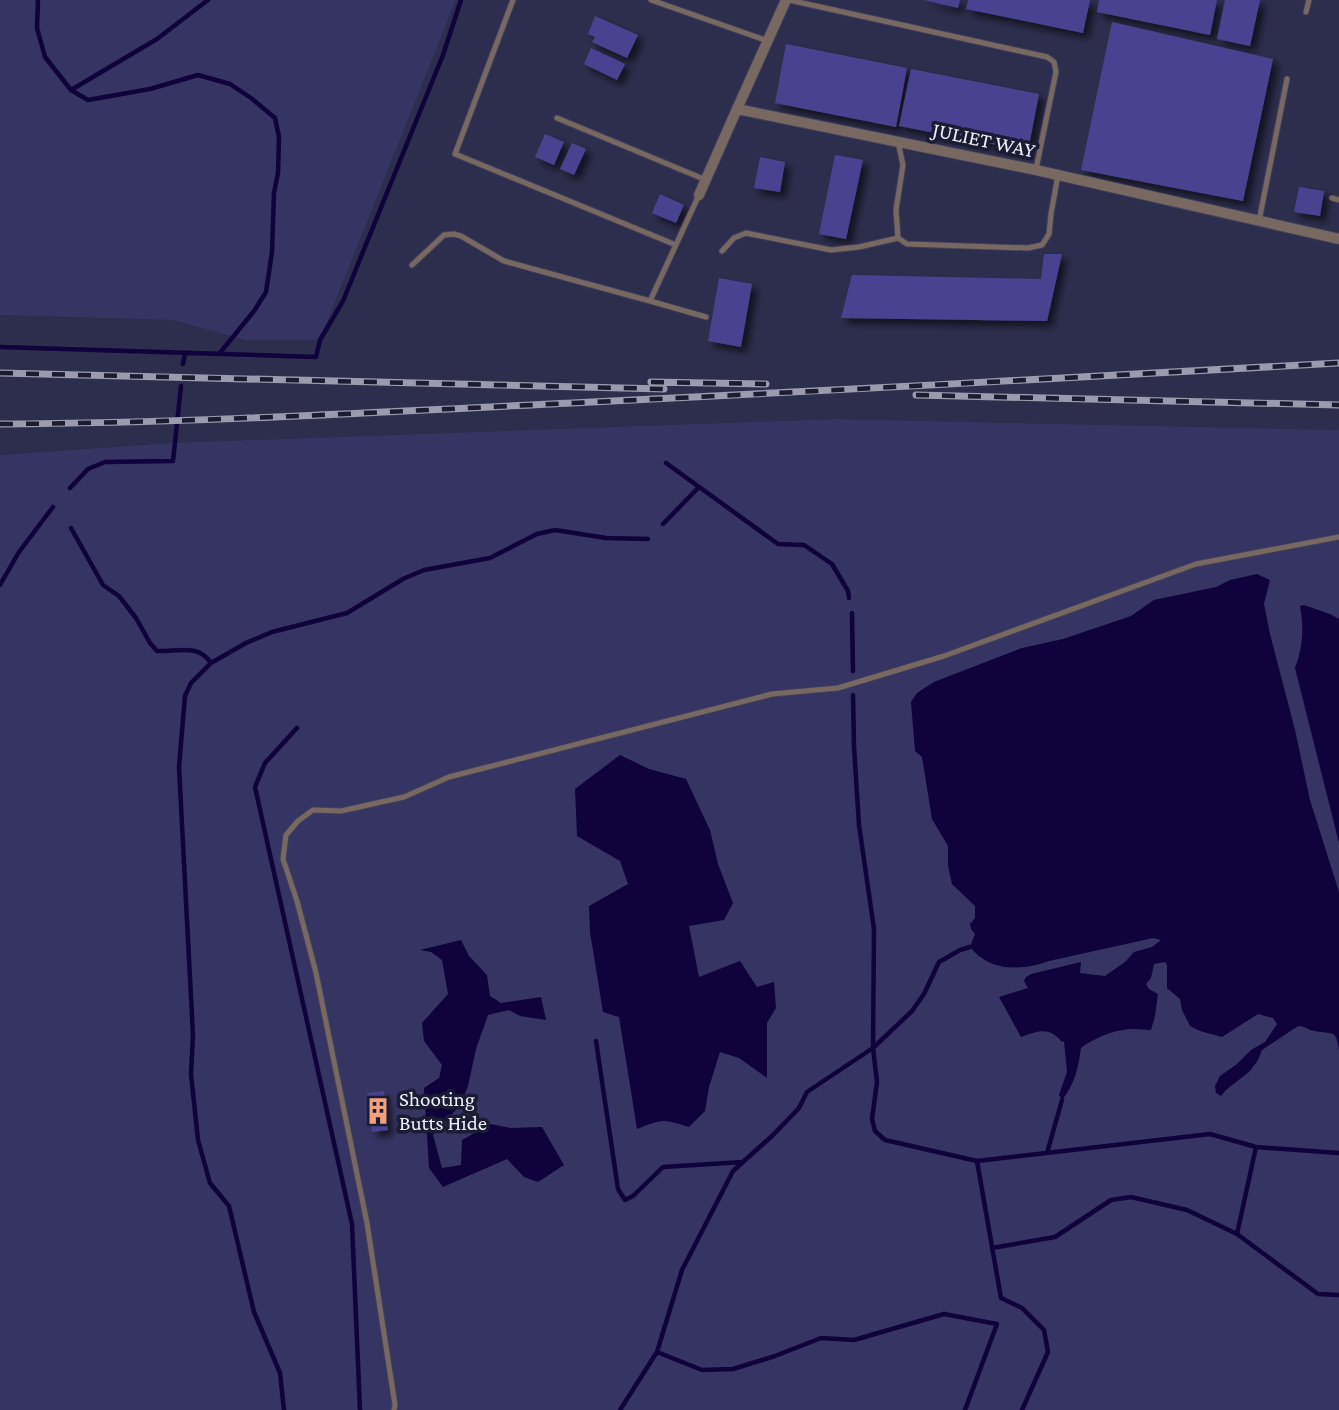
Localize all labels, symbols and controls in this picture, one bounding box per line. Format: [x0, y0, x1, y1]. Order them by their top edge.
street label: JULIET WAY [929, 117, 1038, 163]
place label: Shooting Butts Hide [399, 1087, 487, 1135]
building icon: Shooting Butts Hide [363, 1096, 393, 1126]

